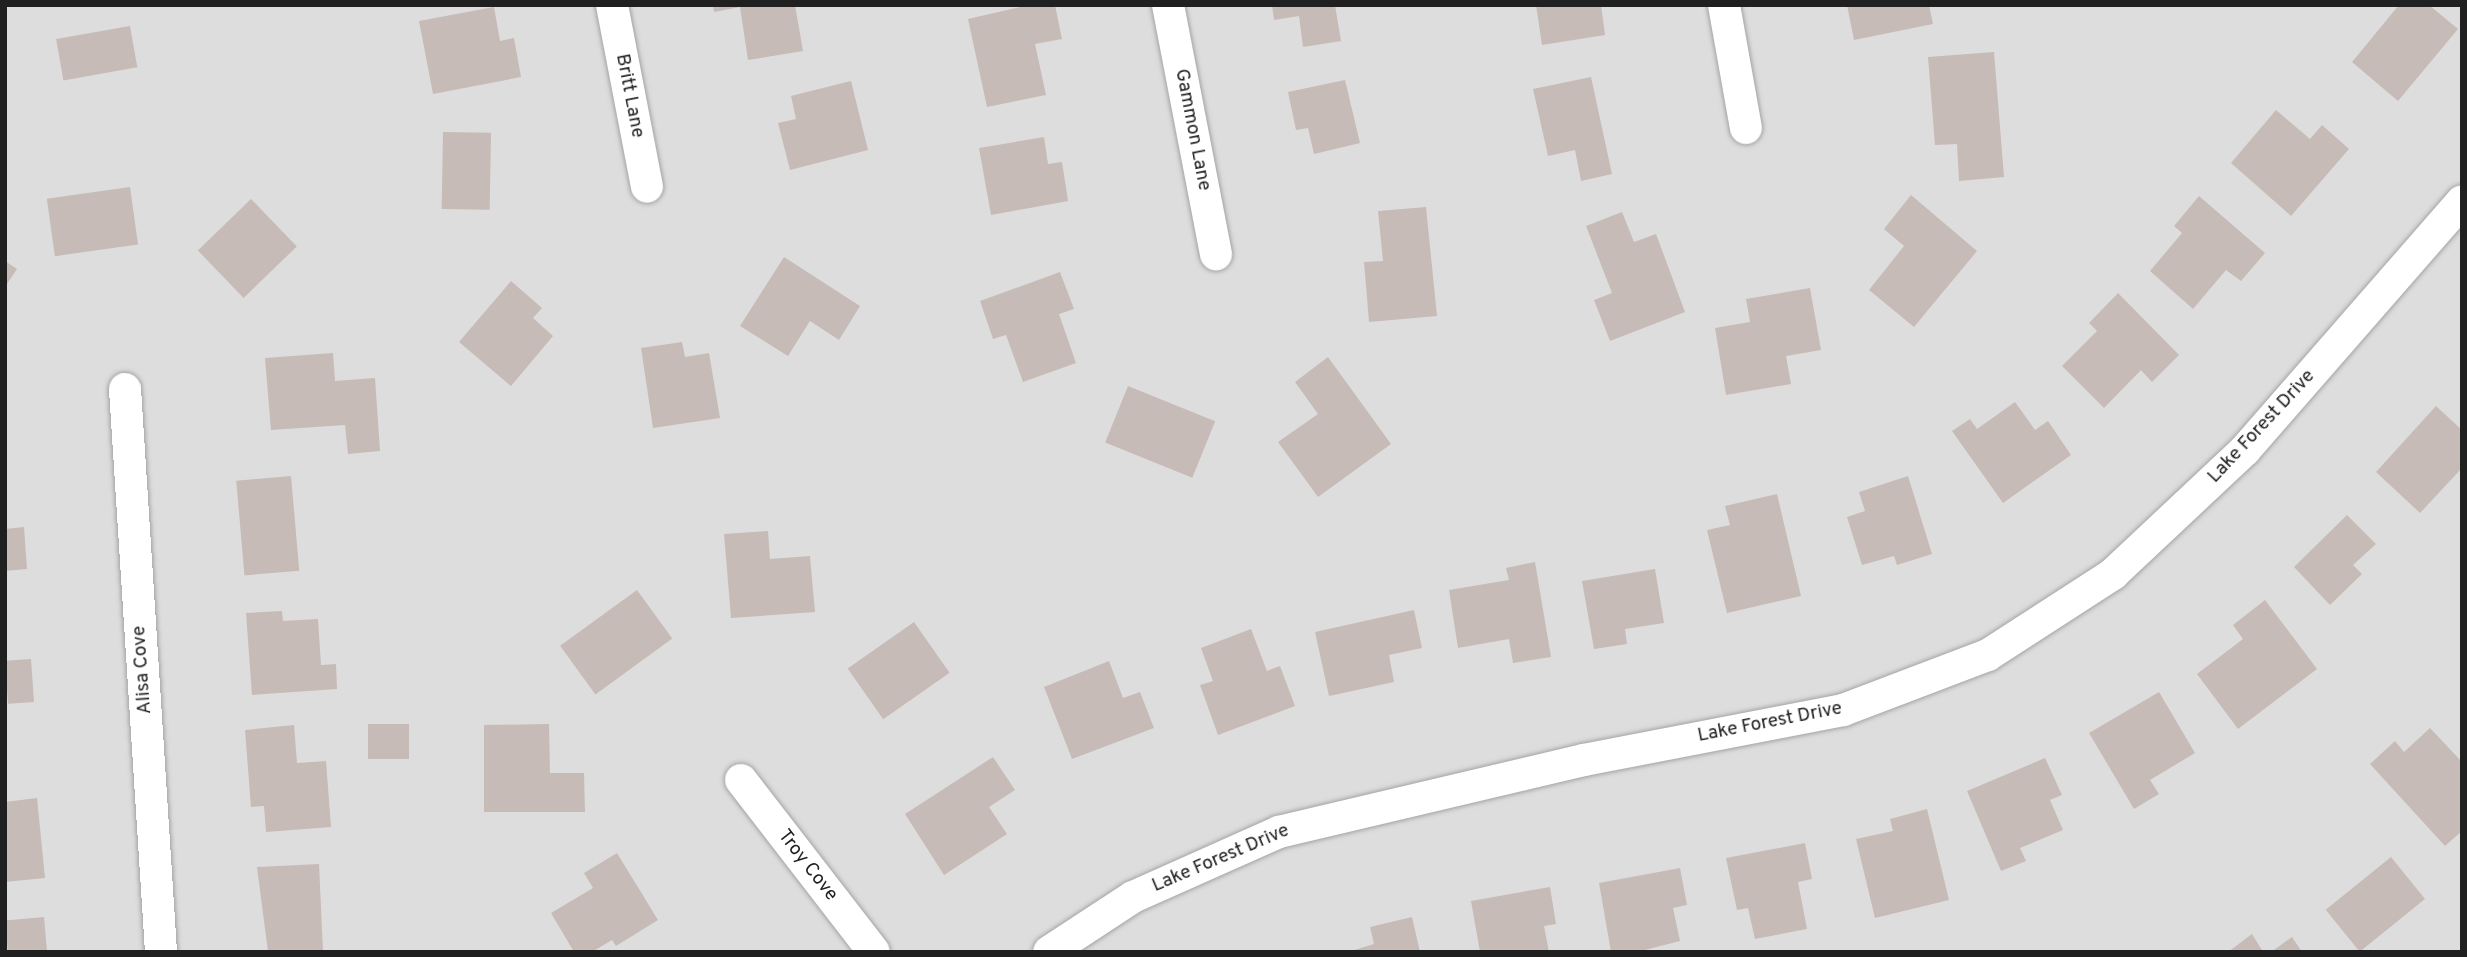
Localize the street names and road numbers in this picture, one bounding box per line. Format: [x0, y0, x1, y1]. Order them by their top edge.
street label: Britt Lane [610, 52, 648, 140]
street label: Gammon Lane [1169, 67, 1215, 193]
street label: Lake Forest Drive [2204, 366, 2320, 488]
street label: Alisa Cove [129, 625, 157, 715]
street label: Lake Forest Drive [1696, 698, 1844, 748]
street label: Lake Forest Drive [1149, 820, 1293, 898]
street label: Troy Cove [772, 826, 842, 906]

